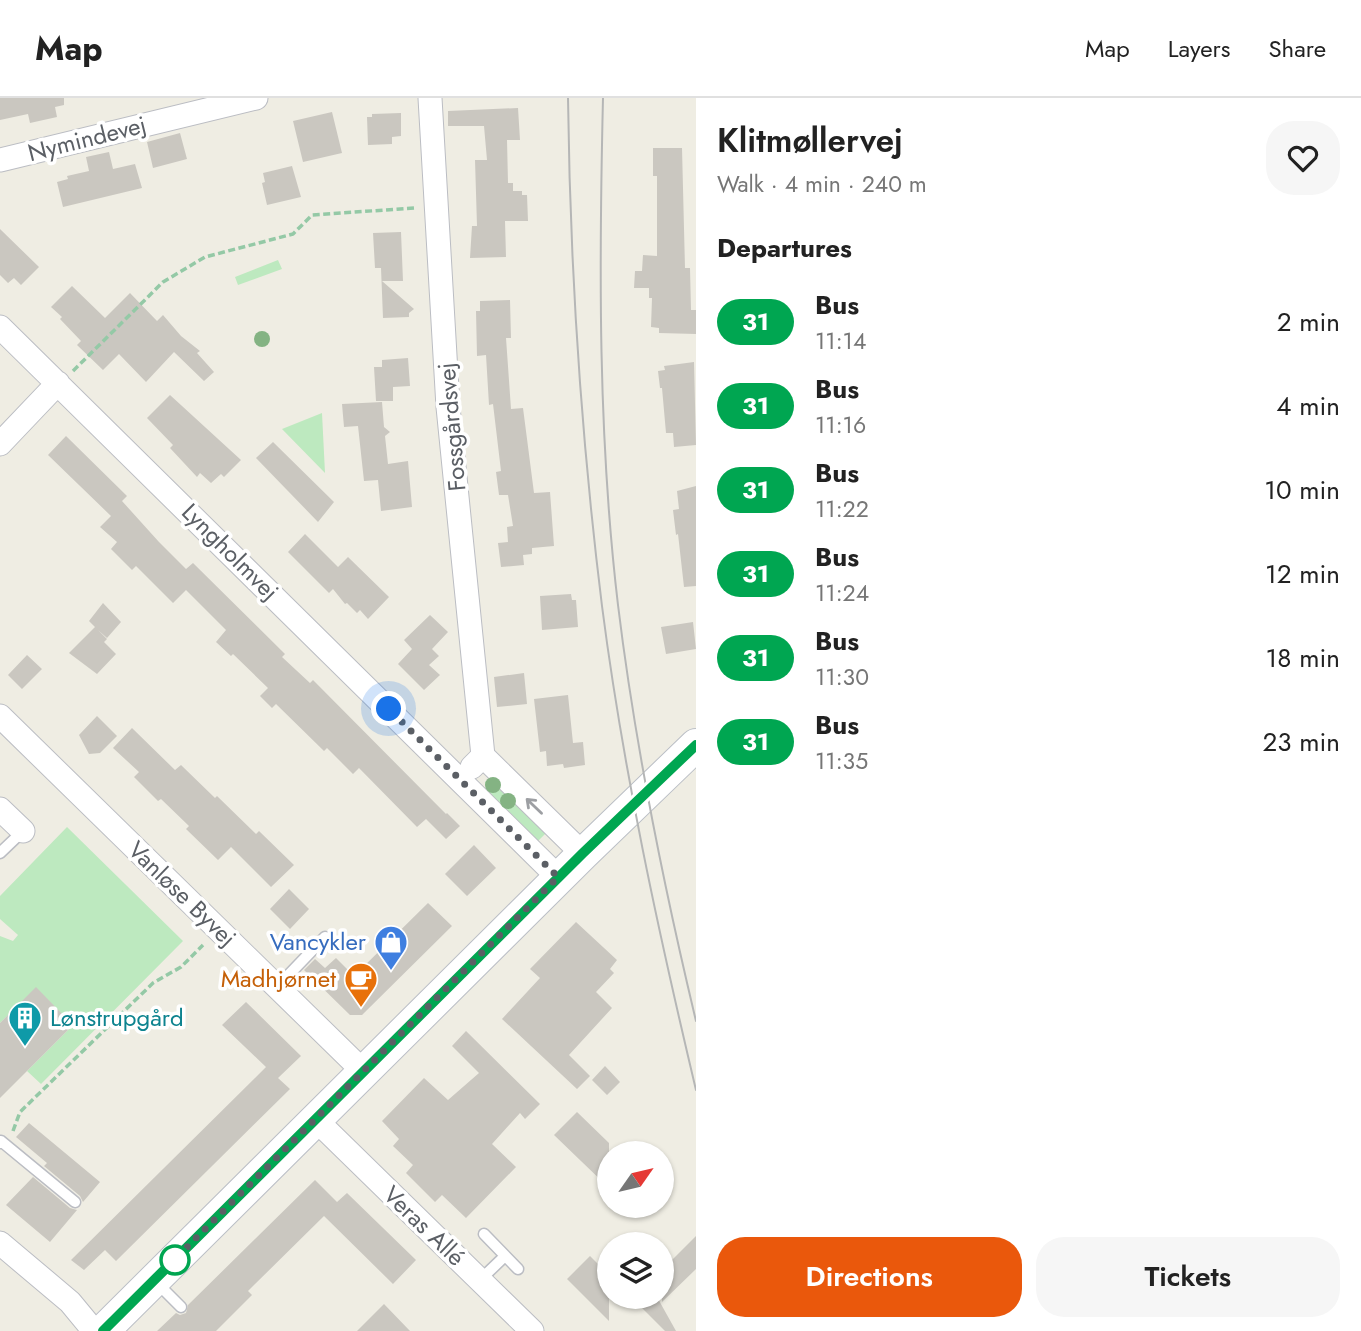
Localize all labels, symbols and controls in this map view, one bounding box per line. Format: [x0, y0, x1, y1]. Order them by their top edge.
text: Map [35, 25, 103, 72]
text: Map [1085, 31, 1130, 66]
text: Layers [1168, 31, 1230, 66]
text: Share [1268, 31, 1326, 66]
street label: Nymindevej [24, 107, 150, 170]
text: Klitmøllervej [717, 117, 903, 164]
button: heart [1266, 121, 1340, 195]
text: Walk · 4 min · 240 m [717, 167, 927, 201]
text: Departures [717, 229, 852, 267]
text: Bus [815, 286, 859, 324]
text: 2 min [1277, 303, 1340, 341]
text: 31 [742, 304, 769, 339]
text: 11:14 [815, 324, 866, 358]
street label: Fossgårdsvej [428, 361, 475, 493]
text: Bus [815, 370, 859, 408]
text: 4 min [1276, 387, 1340, 425]
text: 31 [742, 388, 769, 423]
text: 11:16 [815, 408, 866, 442]
text: Bus [815, 454, 859, 492]
text: 10 min [1264, 471, 1340, 509]
text: 31 [742, 472, 769, 507]
text: 11:22 [815, 492, 869, 526]
street label: Lyngholmvej [174, 495, 287, 608]
text: Bus [815, 538, 859, 576]
text: 12 min [1265, 555, 1340, 593]
text: 31 [742, 556, 769, 591]
text: 11:24 [815, 576, 869, 610]
text: Bus [815, 622, 859, 660]
text: 18 min [1266, 639, 1340, 677]
text: 31 [742, 640, 769, 675]
text: 11:30 [815, 660, 869, 694]
your location [371, 691, 406, 726]
text: Bus [815, 706, 859, 744]
text: 23 min [1263, 723, 1340, 761]
text: 31 [742, 724, 769, 759]
text: 11:35 [815, 744, 868, 778]
one-way arrow [526, 797, 543, 814]
street label: Vanløse Byvej [120, 833, 244, 954]
shop icon: Vancykler [372, 923, 410, 972]
place label: Vancykler [270, 924, 367, 959]
cafe icon: Madhjørnet [342, 960, 380, 1009]
place label: Madhjørnet [221, 961, 336, 996]
building icon: Lønstrupgård [6, 999, 44, 1048]
place label: Lønstrupgård [50, 1000, 184, 1035]
north arrow [597, 1141, 674, 1218]
map controls [597, 1141, 674, 1309]
street label: Veras Allé [375, 1178, 473, 1274]
button: layers [597, 1232, 674, 1309]
button: Directions [717, 1237, 1022, 1317]
button: Tickets [1036, 1237, 1340, 1317]
unlabelled marker [160, 1245, 190, 1275]

